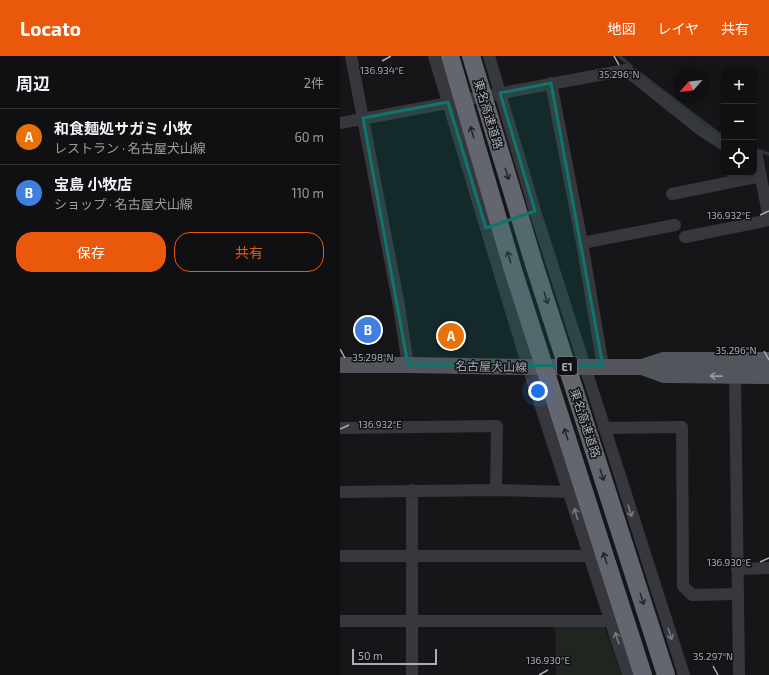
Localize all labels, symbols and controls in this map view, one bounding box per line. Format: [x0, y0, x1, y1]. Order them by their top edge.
text: Locato [20, 17, 81, 40]
text: 地図 [607, 20, 635, 37]
text: レイヤ [657, 20, 699, 37]
text: 共有 [721, 20, 749, 37]
text: 136.934°E [360, 64, 405, 76]
text: 35.296°N [599, 68, 639, 80]
north arrow [673, 68, 709, 104]
map controls [721, 68, 757, 176]
button: + [721, 68, 757, 104]
text: 周辺 [16, 73, 50, 93]
text: 2件 [304, 75, 324, 91]
street label: 東名高速道路 [472, 78, 506, 150]
button: − [721, 104, 757, 140]
text: 和食麺処サガミ 小牧 [54, 119, 192, 137]
one-way arrow [468, 126, 475, 139]
text: A [25, 129, 33, 145]
text: 60 m [294, 129, 324, 145]
text: レストラン · 名古屋犬山線 [54, 140, 206, 156]
button: locate [721, 140, 757, 176]
one-way arrow [504, 167, 511, 180]
text: 宝島 小牧店 [54, 175, 132, 193]
text: B [25, 185, 33, 201]
text: 110 m [292, 185, 324, 201]
text: ショップ · 名古屋犬山線 [54, 196, 193, 212]
text: 136.932°E [707, 209, 751, 221]
button: 保存 [16, 232, 166, 272]
button: 共有 [174, 232, 324, 272]
one-way arrow [505, 250, 512, 263]
one-way arrow [542, 292, 550, 304]
pin: B [355, 315, 381, 345]
pin: A [438, 321, 464, 351]
text: 35.296°N [716, 344, 756, 356]
text: 35.298°N [352, 351, 394, 363]
road number: E1 [557, 357, 577, 375]
street label: 名古屋犬山線 [455, 358, 527, 374]
one-way arrow [710, 372, 723, 380]
your location [528, 381, 548, 401]
street label: 東名高速道路 [568, 387, 604, 459]
text: 136.932°E [358, 418, 402, 430]
one-way arrow [562, 428, 569, 441]
one-way arrow [599, 468, 606, 481]
one-way arrow [627, 504, 634, 517]
one-way arrow [572, 508, 579, 521]
one-way arrow [601, 552, 609, 564]
text: 136.930°E [707, 556, 751, 568]
one-way arrow [639, 592, 646, 605]
one-way arrow [667, 628, 675, 640]
one-way arrow [612, 632, 620, 644]
scale bar [352, 647, 437, 666]
text: 50 m [358, 649, 383, 662]
text: 35.297°N [693, 650, 733, 662]
text: 136.930°E [526, 654, 570, 666]

